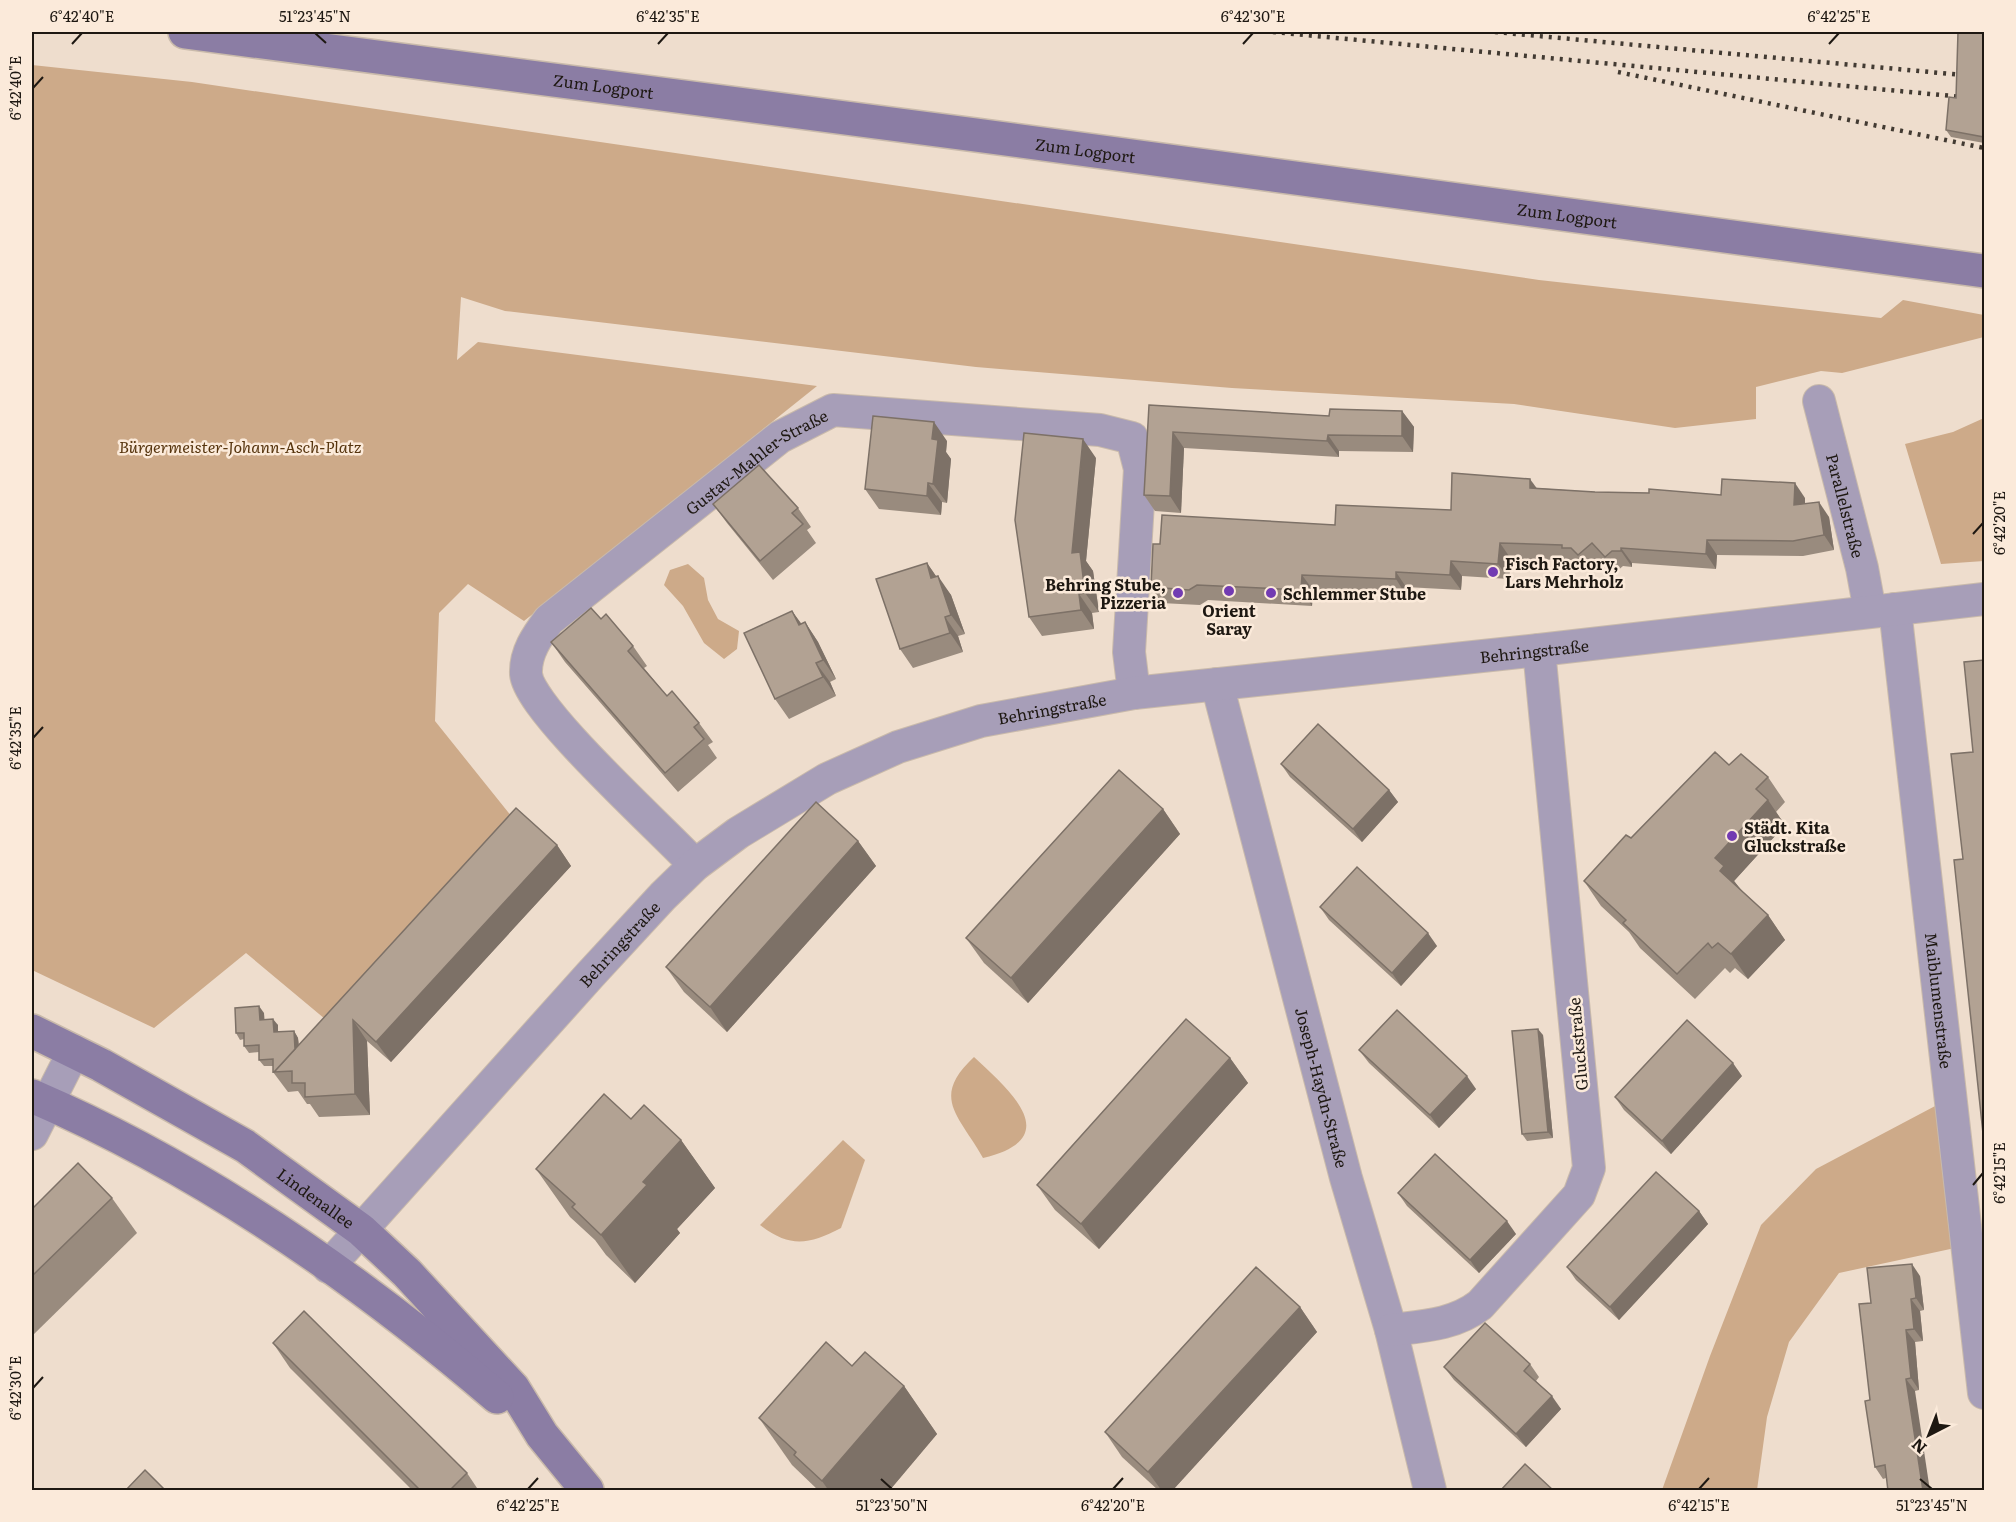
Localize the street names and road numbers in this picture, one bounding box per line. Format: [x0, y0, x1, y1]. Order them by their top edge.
street label: Zum Logport [552, 67, 656, 104]
street label: Zum Logport [1034, 131, 1138, 168]
street label: Zum Logport [1515, 196, 1619, 234]
street label: Gustav-Mahler-Straße [680, 403, 832, 520]
street label: Parallelstraße [1821, 451, 1871, 560]
street label: Behringstraße [1478, 632, 1590, 668]
street label: Behringstraße [996, 686, 1108, 730]
street label: Behringstraße [573, 895, 665, 992]
street label: Maiblumenstraße [1920, 931, 1959, 1070]
street label: Gluckstraße [1561, 996, 1593, 1092]
street label: Joseph-Haydn-Straße [1290, 1005, 1355, 1170]
street label: Lindenallee [273, 1161, 360, 1234]

